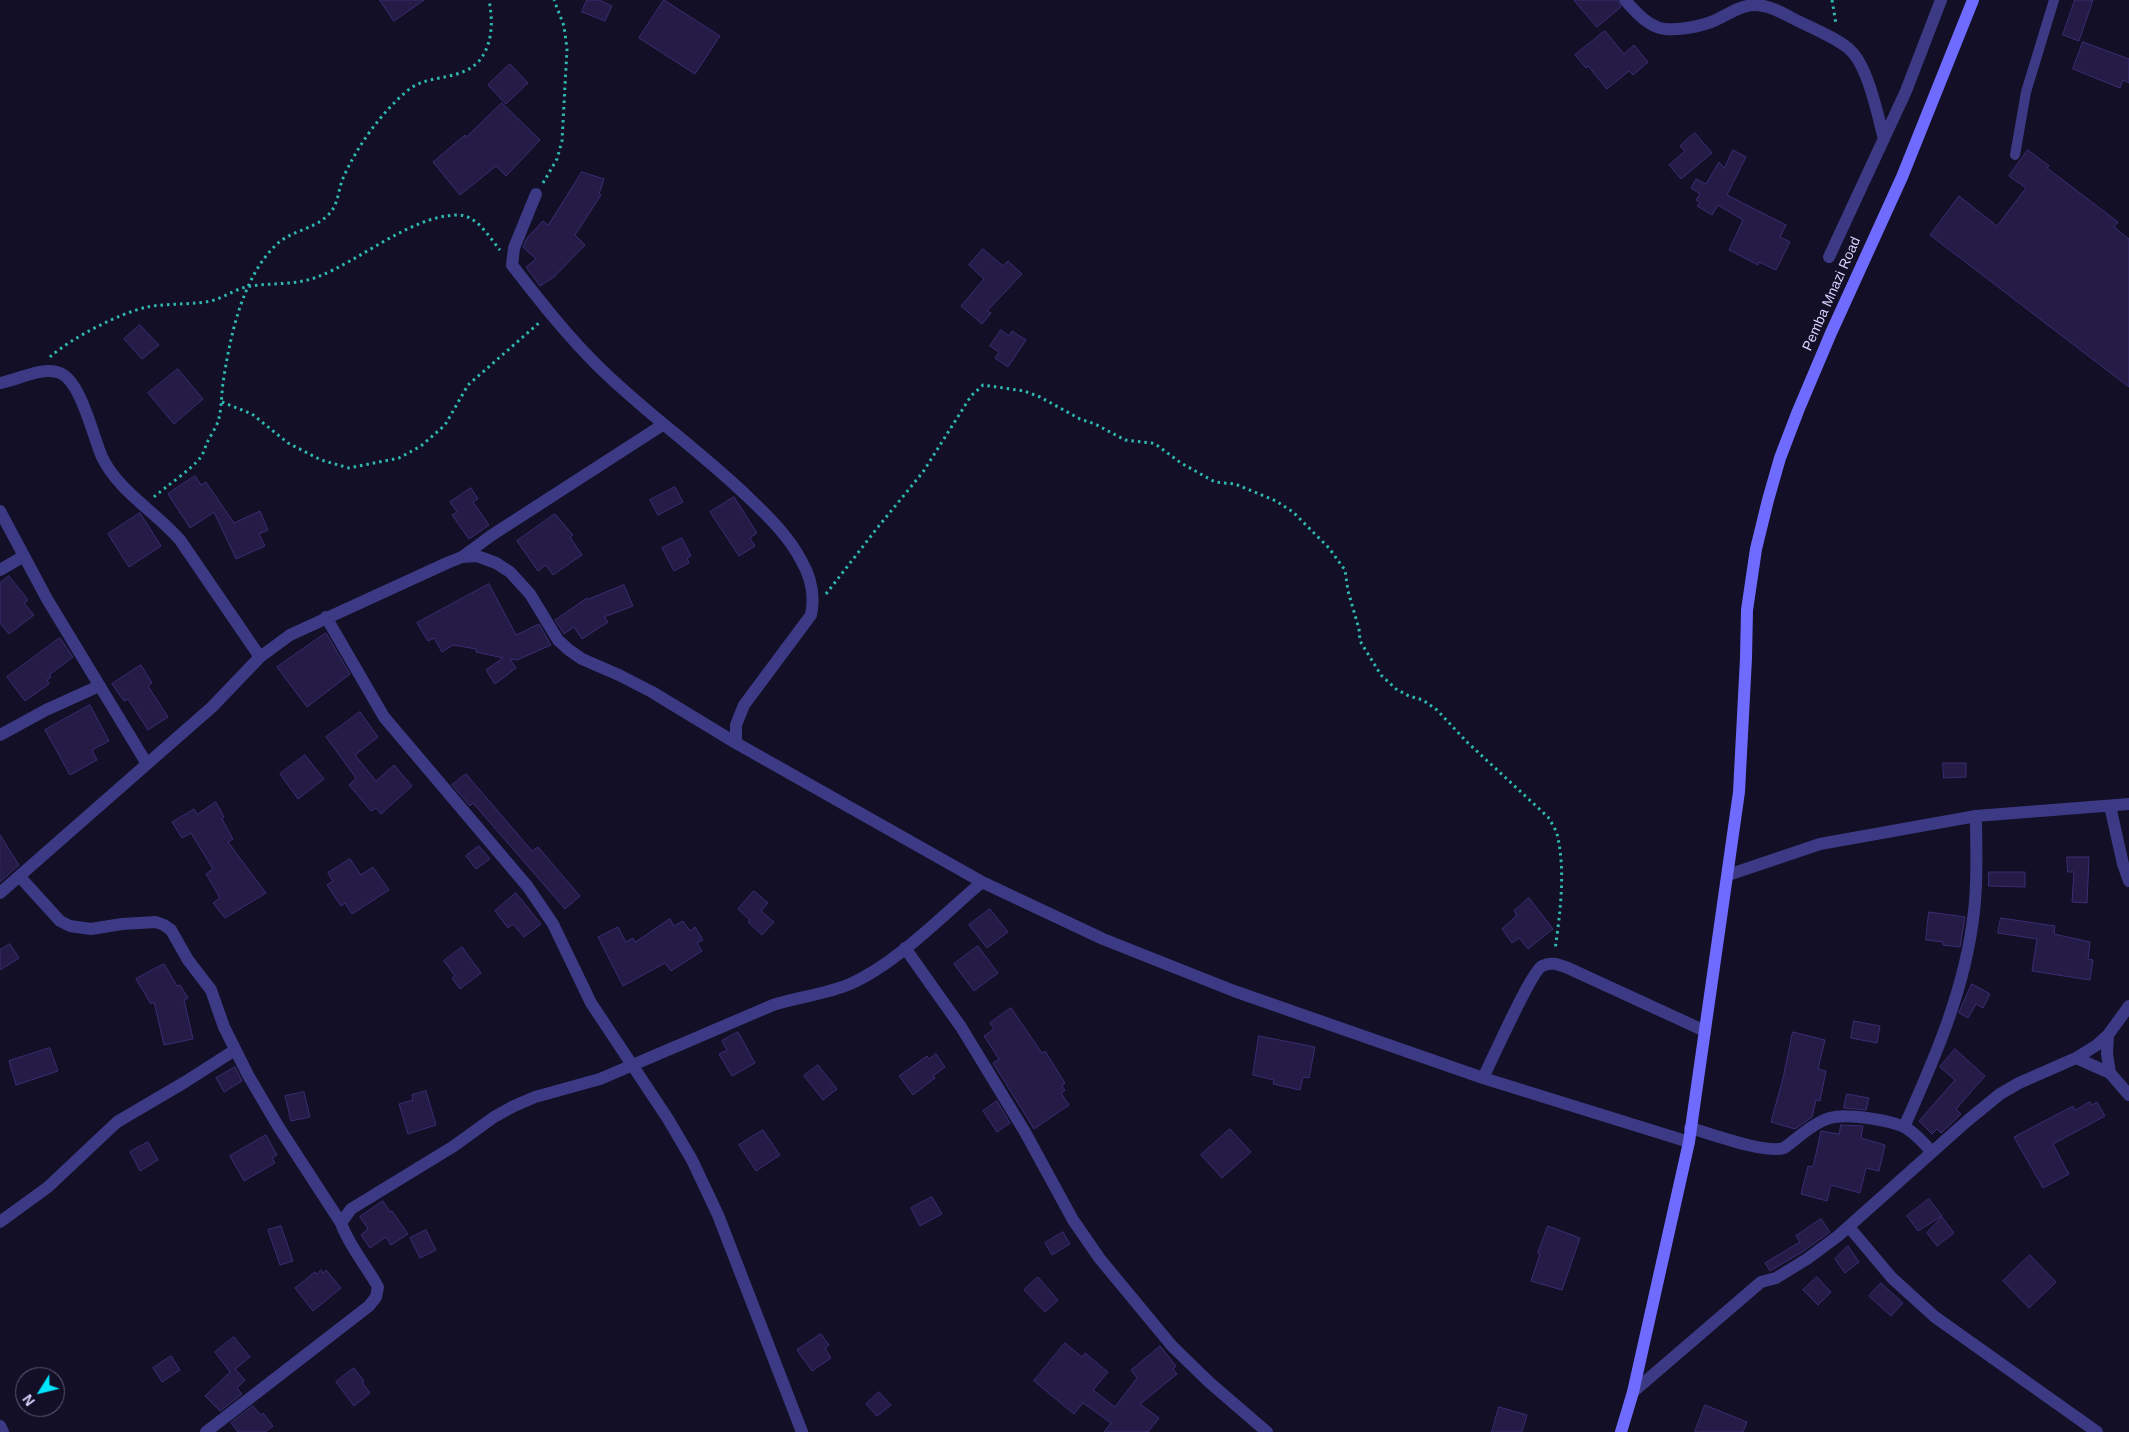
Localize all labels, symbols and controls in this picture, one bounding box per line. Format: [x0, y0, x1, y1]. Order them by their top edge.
street label: Pemba Mnazi Road [1799, 234, 1865, 354]
north arrow [15, 1367, 65, 1417]
text: N [19, 1391, 38, 1409]

